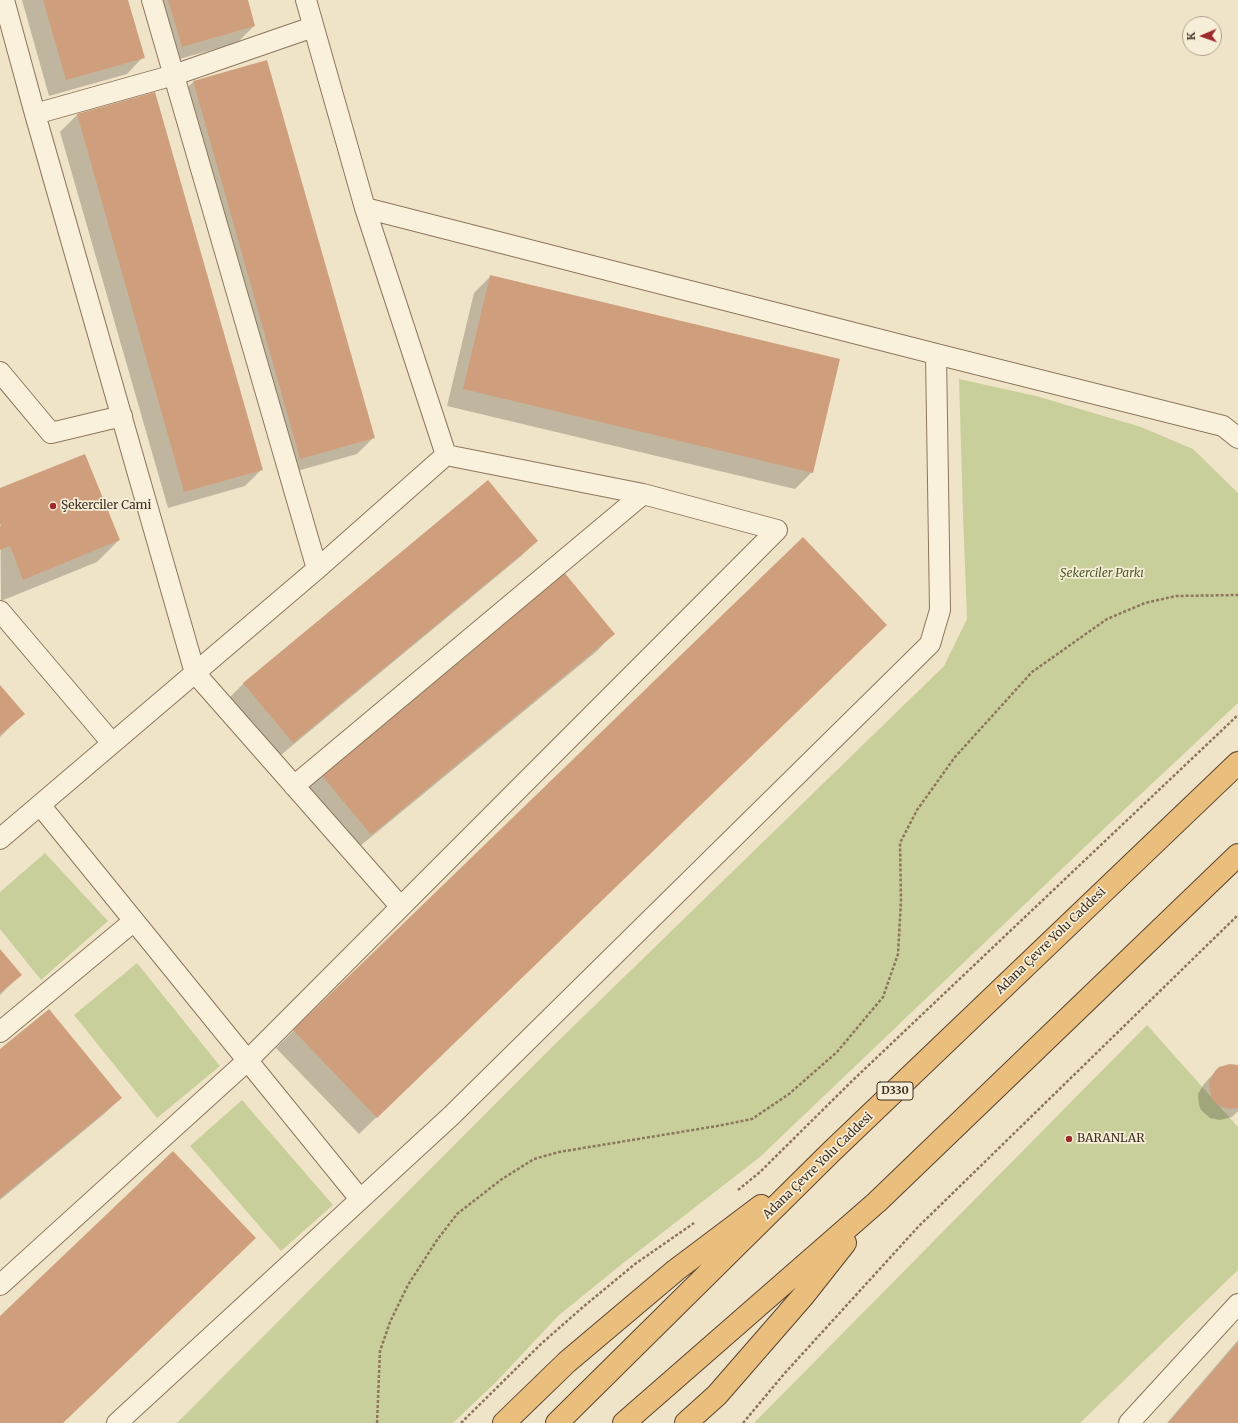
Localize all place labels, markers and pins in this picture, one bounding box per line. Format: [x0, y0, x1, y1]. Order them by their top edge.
place label: Şekerciler Cami [61, 499, 151, 513]
marker: Şekerciler Cami [48, 501, 58, 511]
place label: BARANLAR [1077, 1132, 1145, 1146]
marker: BARANLAR [1064, 1134, 1074, 1144]

